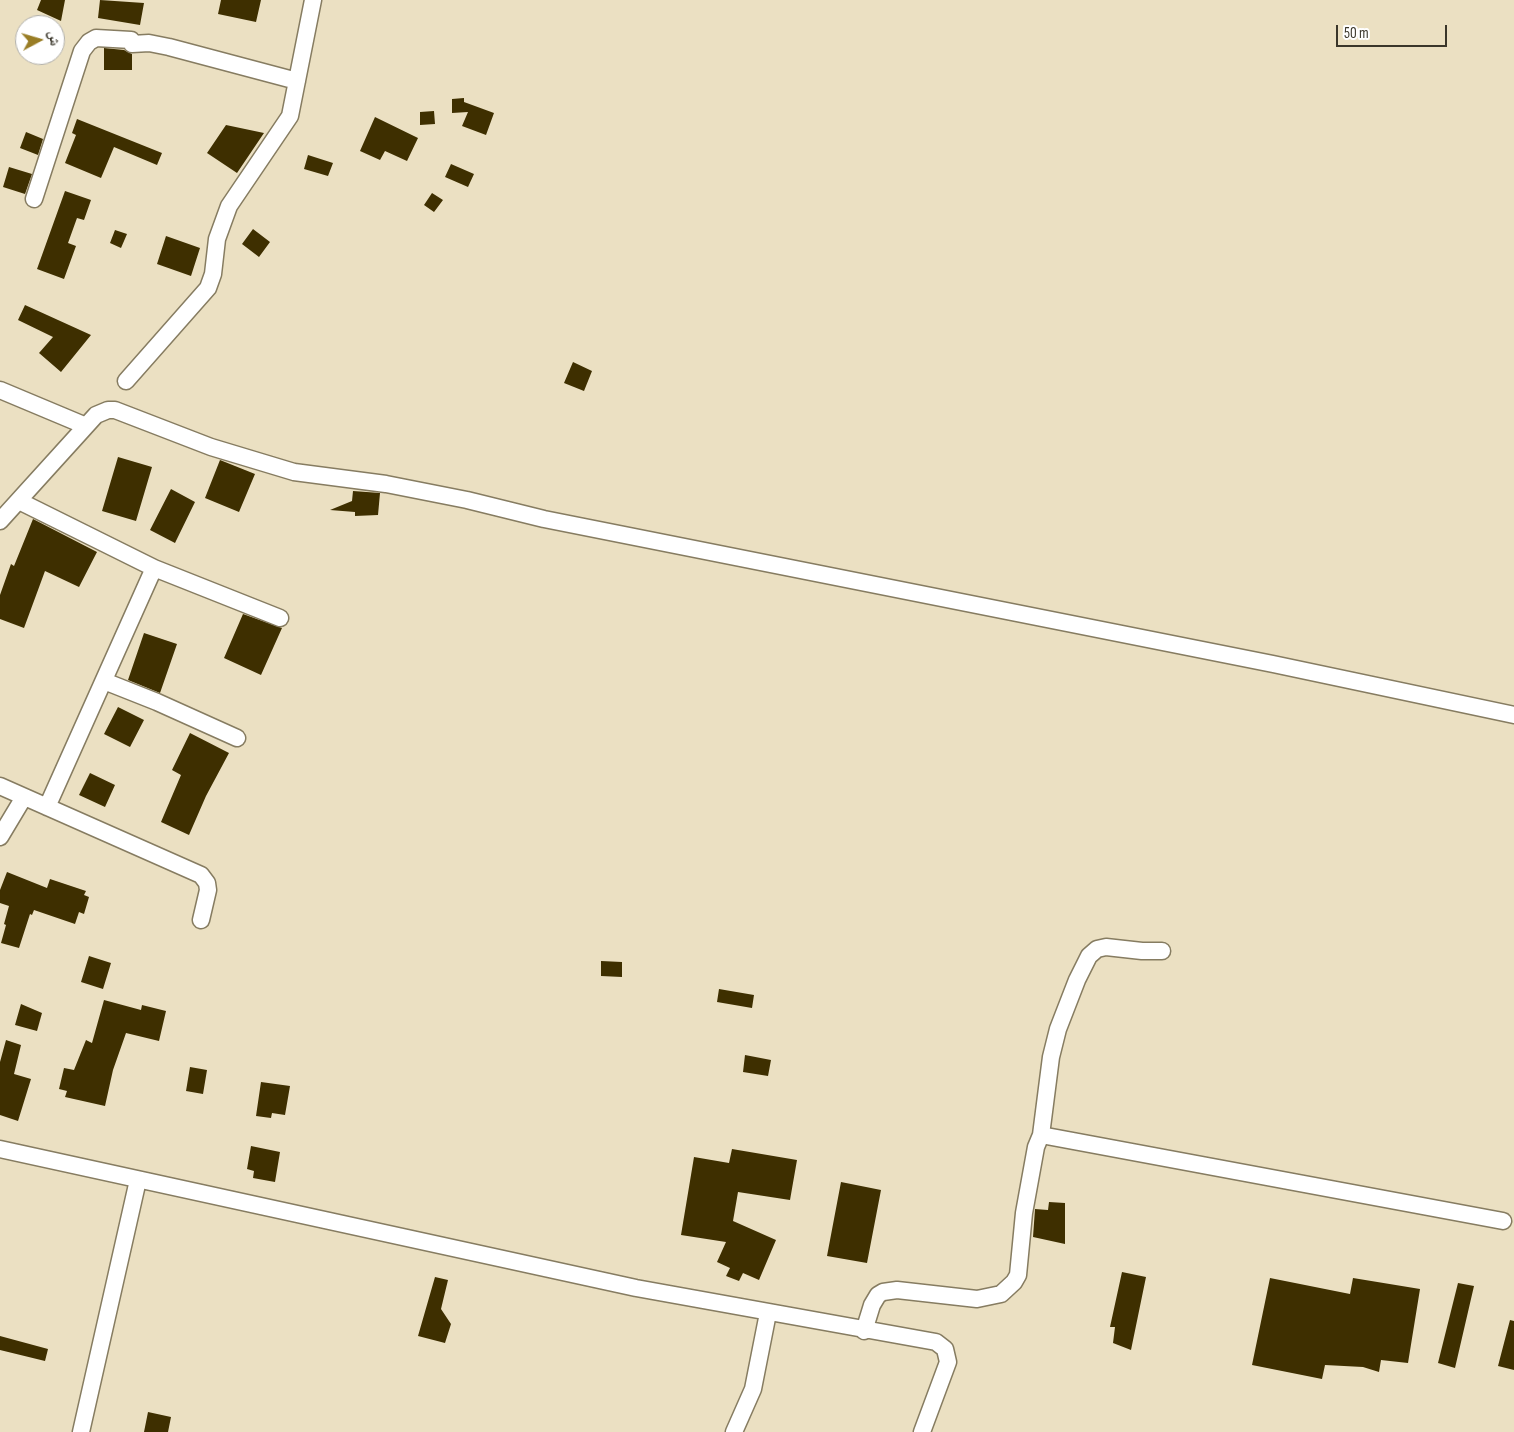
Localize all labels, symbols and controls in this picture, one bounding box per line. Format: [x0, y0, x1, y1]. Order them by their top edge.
north arrow [15, 15, 65, 65]
scale bar [1339, 15, 1450, 47]
text: 50 m [1344, 24, 1369, 43]
text: ش [45, 30, 64, 47]

